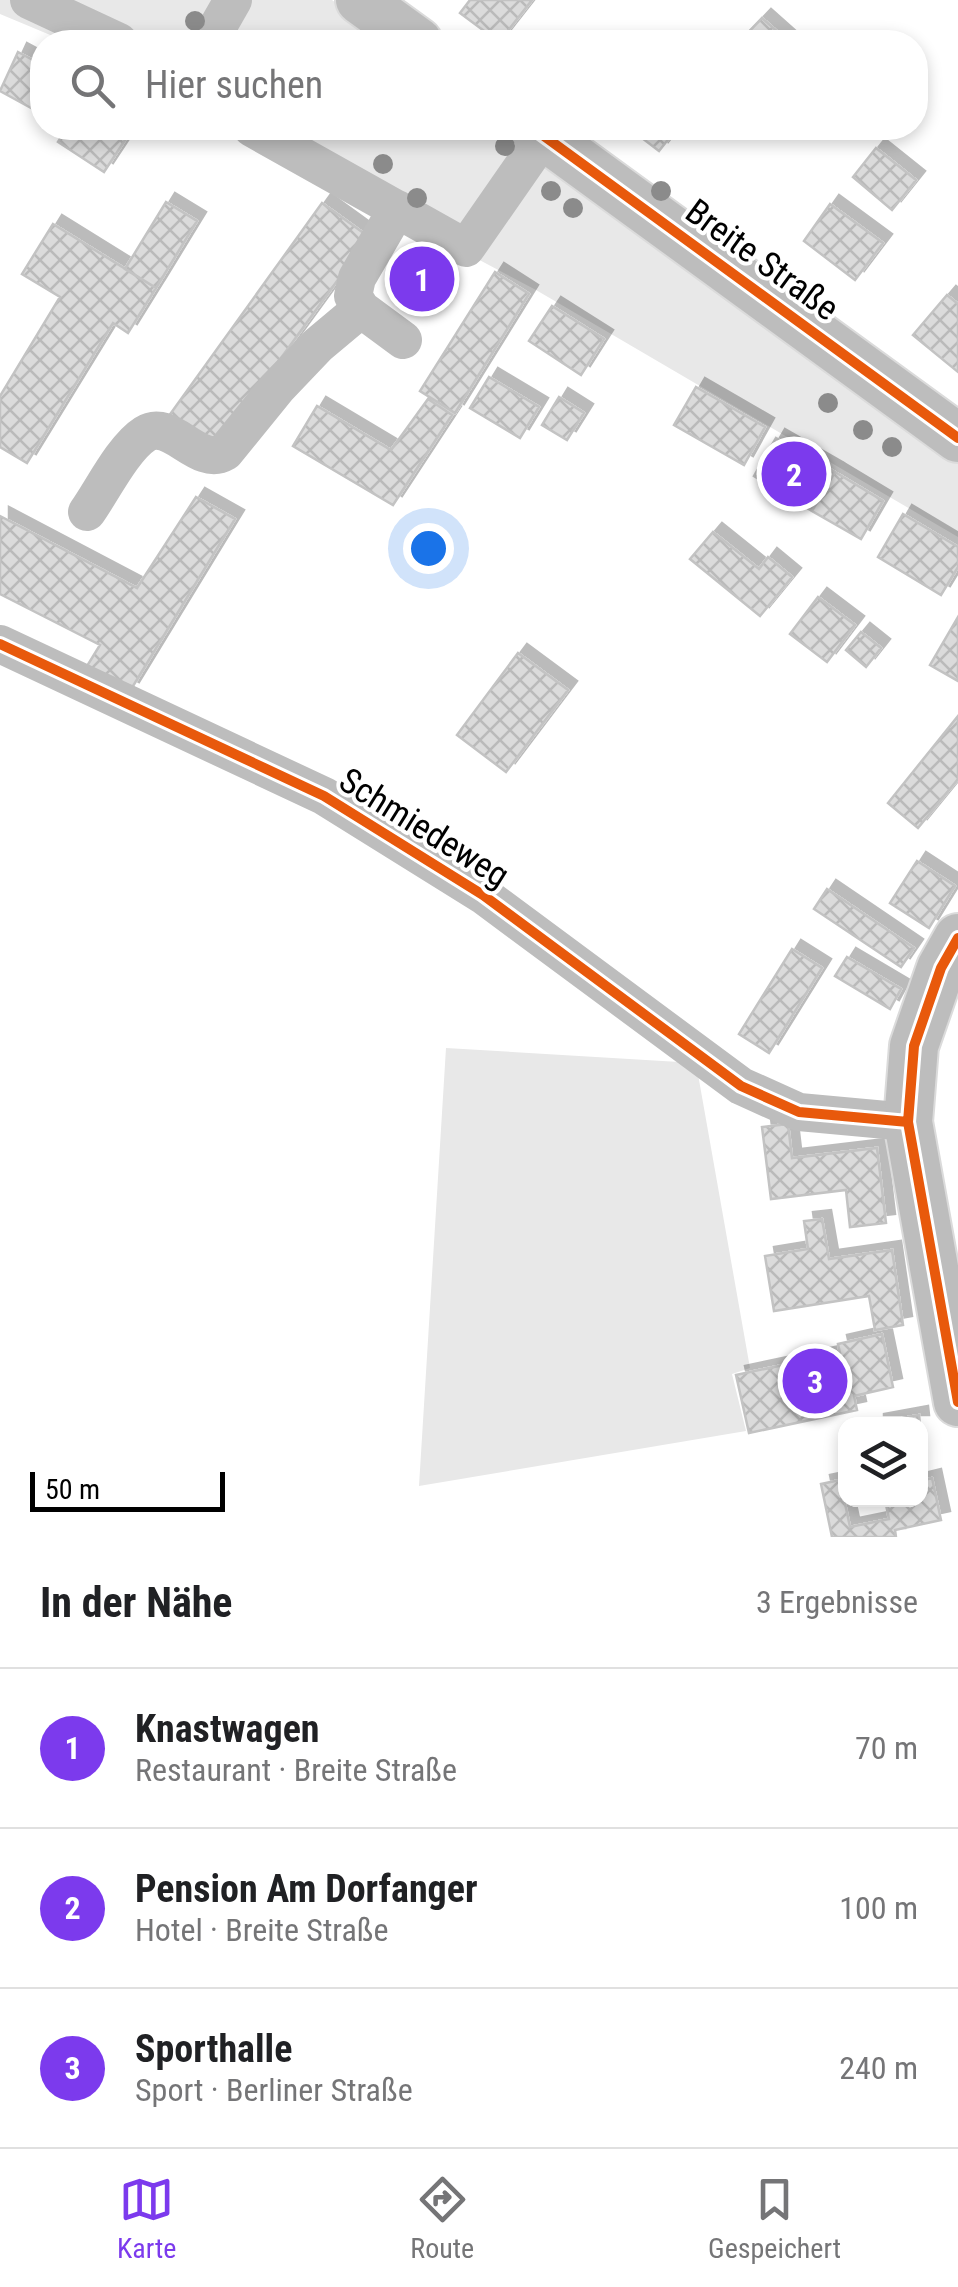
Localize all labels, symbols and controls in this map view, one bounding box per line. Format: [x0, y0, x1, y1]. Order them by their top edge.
search box [30, 30, 928, 140]
icon: search [65, 58, 120, 113]
text: Hier suchen [145, 63, 323, 107]
street label: Breite Straße [678, 191, 846, 329]
pin: 1 [390, 242, 454, 316]
pin: 2 [762, 436, 826, 512]
your location [403, 523, 454, 574]
street label: Schmiedeweg [332, 760, 516, 896]
pin: 3 [782, 1344, 848, 1418]
map controls [838, 1417, 928, 1507]
button: layers [838, 1417, 928, 1507]
scale bar [30, 1467, 225, 1512]
text: 50 m [45, 1473, 100, 1506]
text: In der Nähe [40, 1578, 232, 1627]
text: 3 Ergebnisse [756, 1583, 918, 1621]
text: Knastwagen [135, 1707, 320, 1751]
text: 1 [64, 1729, 81, 1767]
text: 70 m [855, 1729, 918, 1767]
text: Restaurant · Breite Straße [135, 1751, 457, 1789]
text: Pension Am Dorfanger [135, 1867, 478, 1911]
text: 2 [64, 1889, 81, 1927]
text: 100 m [839, 1889, 918, 1927]
text: Hotel · Breite Straße [135, 1911, 389, 1949]
text: Sporthalle [135, 2027, 292, 2071]
text: 3 [64, 2049, 81, 2087]
text: 240 m [839, 2049, 918, 2087]
text: Sport · Berliner Straße [135, 2071, 413, 2109]
tab: Karte [117, 2172, 176, 2265]
tab: Route [410, 2172, 474, 2265]
tab: Gespeichert [708, 2172, 841, 2265]

